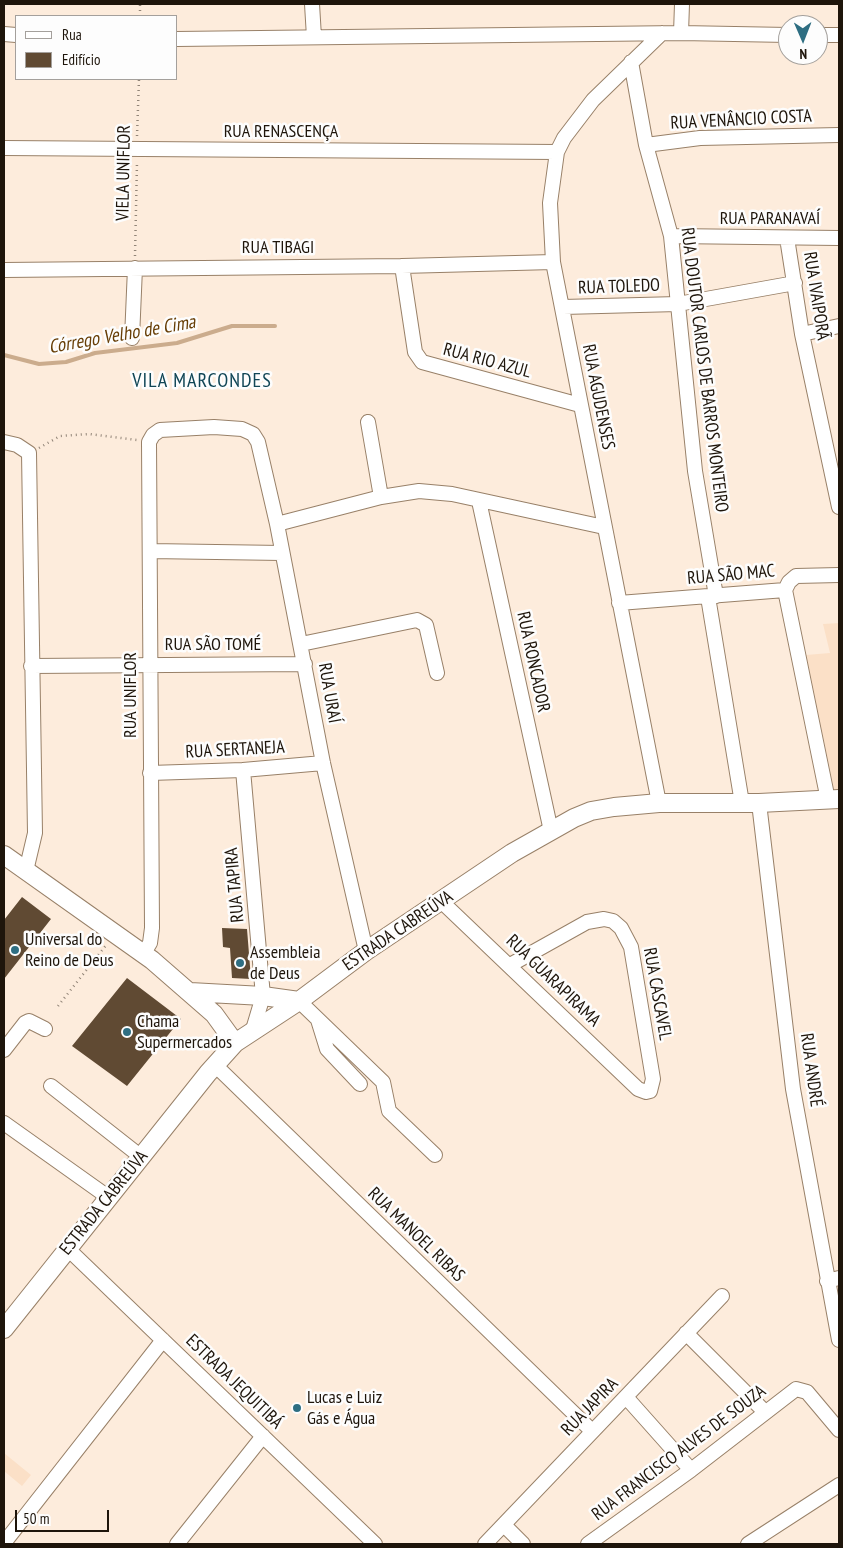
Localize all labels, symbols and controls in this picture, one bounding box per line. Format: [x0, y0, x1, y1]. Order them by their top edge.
legend [15, 15, 178, 80]
north arrow [778, 15, 828, 65]
text: Rua [62, 25, 82, 44]
text: N [799, 45, 807, 63]
text: Edifício [62, 50, 100, 69]
street label: RUA VENÂNCIO COSTA [670, 106, 812, 134]
street label: RUA RENASCENÇA [224, 121, 338, 143]
street label: VIELA UNIFLOR [112, 125, 136, 221]
street label: RUA PARANAVAÍ [720, 208, 820, 230]
street label: RUA DOUTOR CARLOS DE BARROS MONTEIRO [676, 226, 732, 514]
street label: RUA TIBAGI [242, 237, 314, 259]
street label: RUA IVAIPORÃ [798, 250, 834, 342]
street label: RUA TOLEDO [578, 275, 660, 299]
water label: Córrego Velho de Cima [47, 311, 197, 359]
street label: RUA RIO AZUL [441, 339, 533, 383]
street label: RUA AGUDENSES [577, 343, 619, 451]
district label: VILA MARCONDES [131, 369, 273, 393]
street label: RUA SÃO MAC [686, 560, 776, 590]
street label: RUA RONCADOR [512, 610, 554, 714]
street label: RUA SÃO TOMÉ [165, 634, 261, 656]
street label: RUA UNIFLOR [120, 652, 142, 738]
street label: RUA URAÍ [313, 661, 345, 725]
street label: RUA SERTANEJA [185, 737, 285, 763]
street label: RUA TAPIRA [221, 847, 249, 923]
street label: ESTRADA CABREÚVA [339, 886, 457, 976]
place label: Universal do Reino de Deus [25, 929, 114, 972]
street label: RUA GUARAPIRAMA [501, 931, 605, 1031]
place label: Assembleia de Deus [250, 942, 320, 984]
marker: Universal do Reino de Deus [9, 944, 21, 956]
street label: RUA CASCAVEL [638, 946, 676, 1042]
marker: Assembleia de Deus [234, 957, 246, 969]
place label: Chama Supermercados [137, 1011, 232, 1054]
marker: Chama Supermercados [121, 1026, 133, 1038]
street label: RUA ANDRÉ [795, 1032, 827, 1108]
street label: ESTRADA CABREÚVA [55, 1146, 153, 1260]
street label: RUA MANOEL RIBAS [363, 1183, 469, 1287]
street label: ESTRADA JEQUITIBÁ [181, 1330, 287, 1434]
street label: RUA JAPIRA [557, 1374, 623, 1440]
street label: RUA FRANCISCO ALVES DE SOUZA [588, 1381, 770, 1525]
place label: Lucas e Luiz Gás e Água [307, 1387, 382, 1430]
marker: Lucas e Luiz Gás e Água [291, 1402, 303, 1414]
scale bar [18, 1500, 111, 1532]
text: 50 m [23, 1509, 49, 1528]

